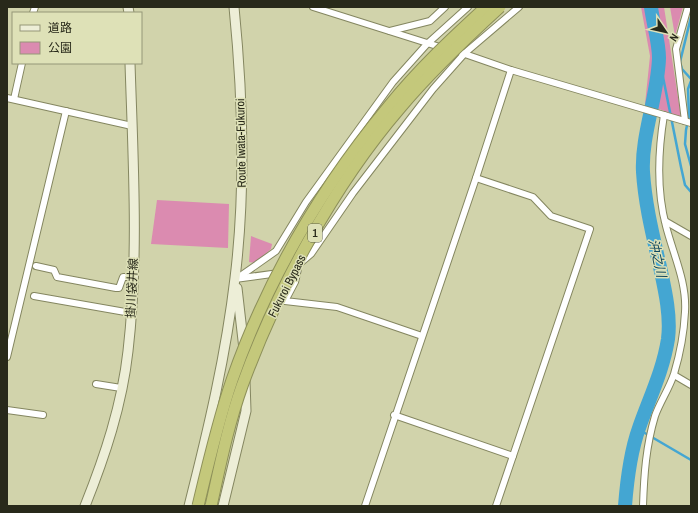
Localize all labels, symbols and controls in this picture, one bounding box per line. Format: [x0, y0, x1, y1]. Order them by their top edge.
legend [12, 12, 142, 64]
north arrow [646, 12, 686, 52]
text: 道路 [48, 20, 72, 36]
text: N [667, 31, 682, 44]
text: 公園 [48, 40, 72, 56]
street label: Route Iwata-Fukuroi [232, 98, 250, 188]
road number: 1 [308, 224, 322, 242]
water label: 沖之川 [645, 237, 671, 281]
street label: Fukuroi Bypass [264, 252, 310, 320]
street label: 掛川袋井線 [122, 258, 142, 318]

